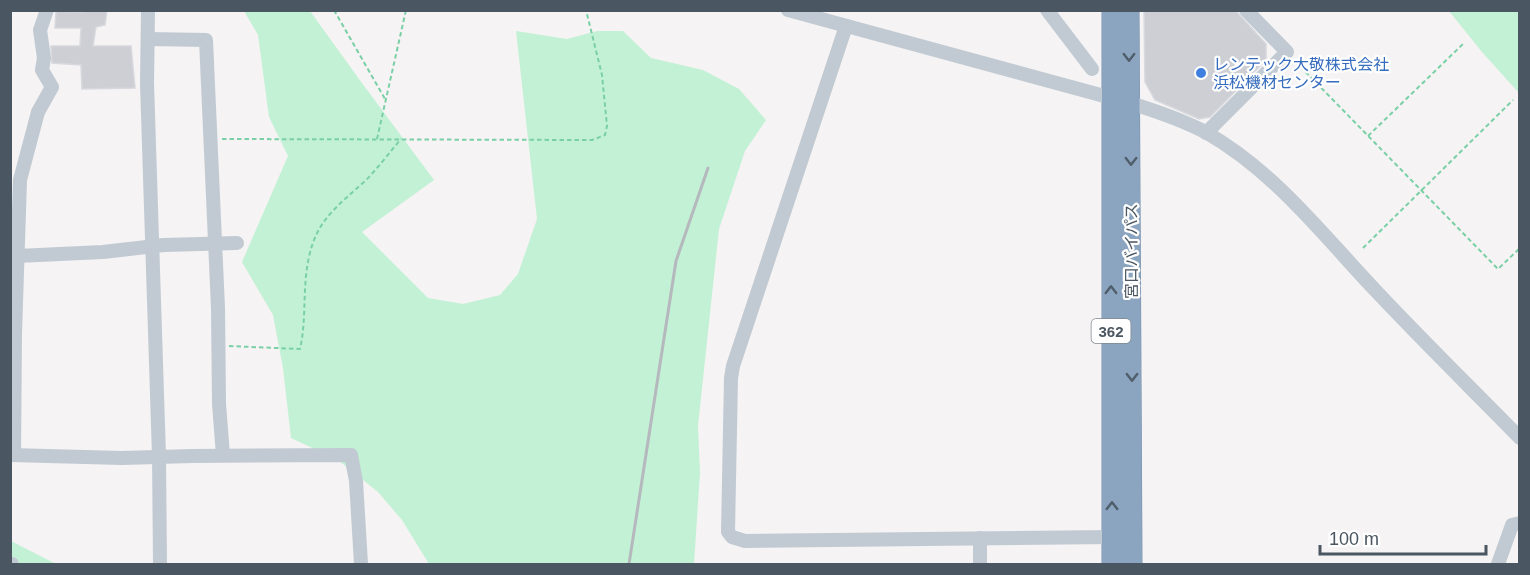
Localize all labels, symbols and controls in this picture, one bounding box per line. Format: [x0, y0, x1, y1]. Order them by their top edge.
one-way arrow [1123, 52, 1135, 61]
place label: レンテック大敬株式会社 浜松機材センター [1213, 56, 1389, 91]
marker: レンテック大敬株式会社 浜松機材センター [1194, 66, 1208, 80]
one-way arrow [1125, 157, 1137, 166]
street label: 宮口バイパス [1123, 203, 1140, 299]
one-way arrow [1105, 286, 1117, 295]
road number: 362 [1092, 319, 1130, 343]
one-way arrow [1126, 373, 1138, 382]
one-way arrow [1106, 502, 1118, 511]
scale bar [1320, 518, 1486, 556]
text: 100 m [1329, 529, 1379, 549]

